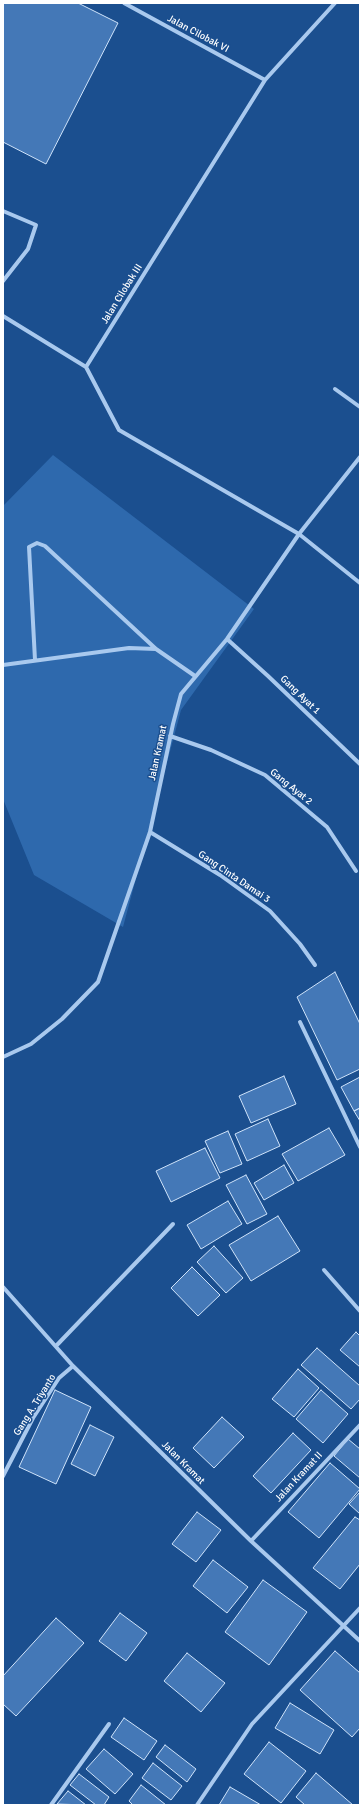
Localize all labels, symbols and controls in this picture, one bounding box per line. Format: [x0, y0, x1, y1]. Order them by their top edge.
street label: Jalan Cilobak VI [165, 13, 231, 55]
street label: Jalan Cilobak III [99, 262, 145, 326]
street label: Gang Ayat 1 [277, 673, 323, 717]
street label: Jalan Kramat [146, 724, 170, 782]
street label: Gang Ayat 2 [267, 766, 315, 808]
street label: Gang Cinta Damai 3 [196, 848, 272, 906]
street label: Gang A. Triyanto [11, 1372, 59, 1438]
street label: Jalan Kramat [159, 1439, 207, 1487]
street label: Jalan Kramat II [273, 1449, 325, 1505]

